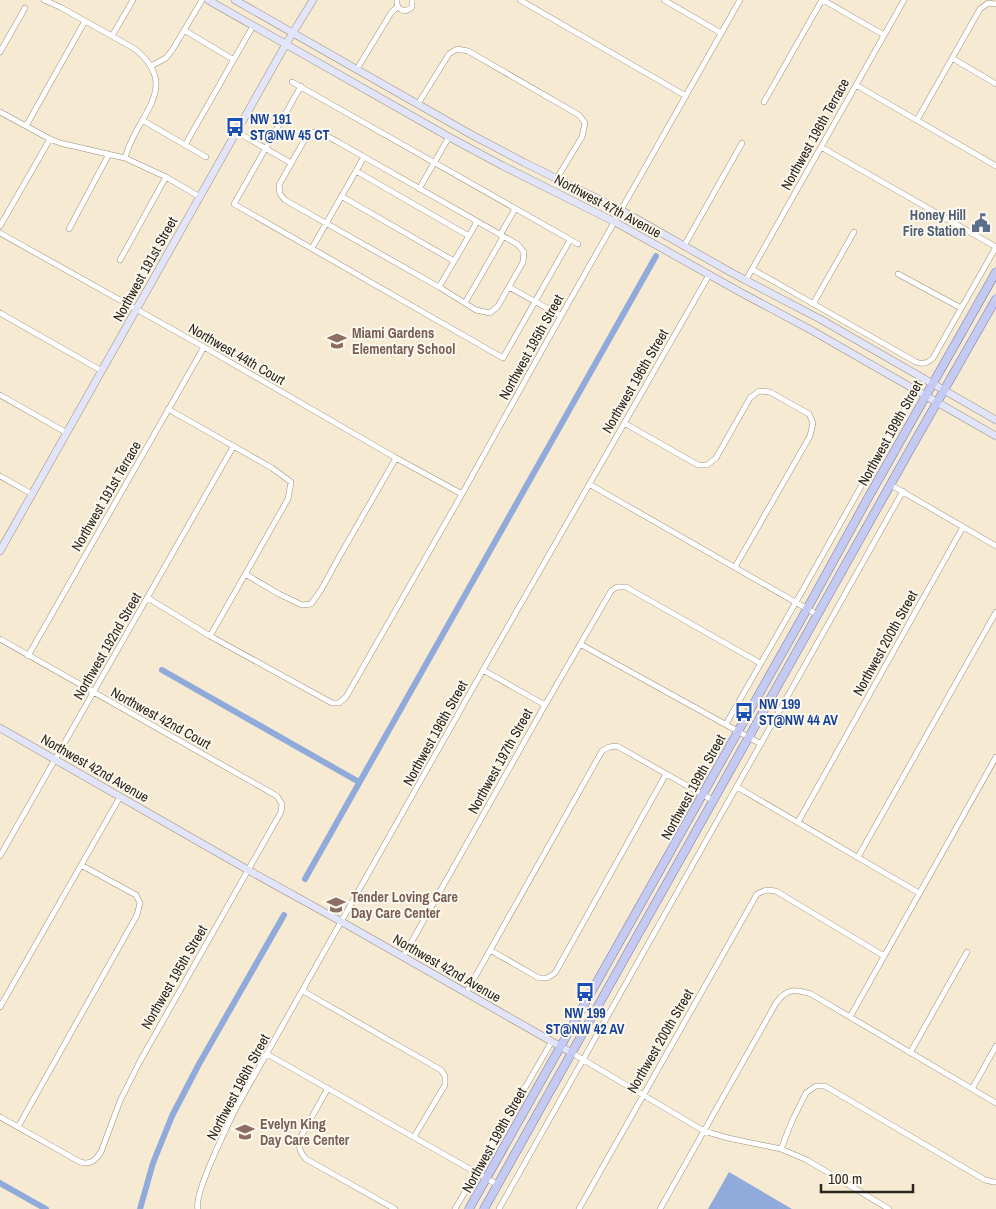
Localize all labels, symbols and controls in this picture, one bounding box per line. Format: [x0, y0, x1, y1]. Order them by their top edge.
street label: Northwest 196th Terrace [777, 75, 853, 193]
place label: NW 191 ST@NW 45 CT [250, 110, 329, 144]
bus stop icon: NW 191 ST@NW 45 CT [224, 116, 246, 138]
street label: Northwest 47th Avenue [551, 170, 665, 242]
place label: Honey Hill Fire Station [903, 206, 966, 240]
public building icon: Honey Hill Fire Station [970, 212, 992, 234]
street label: Northwest 191st Street [109, 214, 181, 324]
street label: Northwest 195th Street [495, 291, 567, 403]
street label: Northwest 44th Court [186, 319, 288, 389]
place label: Miami Gardens Elementary School [352, 324, 455, 358]
street label: Northwest 196th Street [598, 326, 672, 436]
school or university icon: Miami Gardens Elementary School [326, 330, 348, 352]
street label: Northwest 199th Street [854, 377, 926, 489]
street label: Northwest 191st Terrace [67, 438, 145, 554]
street label: Northwest 200th Street [849, 587, 921, 699]
street label: Northwest 192nd Street [69, 589, 145, 703]
street label: Northwest 196th Street [399, 677, 471, 789]
street label: Northwest 42nd Court [108, 683, 214, 753]
place label: NW 199 ST@NW 44 AV [759, 695, 838, 729]
bus stop icon: NW 199 ST@NW 44 AV [733, 701, 755, 723]
street label: Northwest 197th Street [464, 705, 536, 817]
street label: Northwest 42nd Avenue [38, 730, 152, 806]
street label: Northwest 199th Street [657, 731, 729, 843]
place label: Tender Loving Care Day Care Center [351, 888, 458, 922]
school or university icon: Tender Loving Care Day Care Center [325, 894, 347, 916]
street label: Northwest 195th Street [137, 922, 211, 1032]
street label: Northwest 42nd Avenue [390, 930, 504, 1006]
bus stop icon: NW 199 ST@NW 42 AV [574, 981, 596, 1003]
street label: Northwest 200th Street [623, 986, 697, 1096]
place label: NW 199 ST@NW 42 AV [546, 1004, 625, 1038]
street label: Northwest 196th Street [202, 1031, 274, 1143]
street label: Northwest 199th Street [458, 1084, 530, 1196]
place label: Evelyn King Day Care Center [260, 1115, 350, 1149]
school or university icon: Evelyn King Day Care Center [234, 1121, 256, 1143]
scale bar [821, 1162, 914, 1194]
text: 100 m [828, 1168, 862, 1189]

